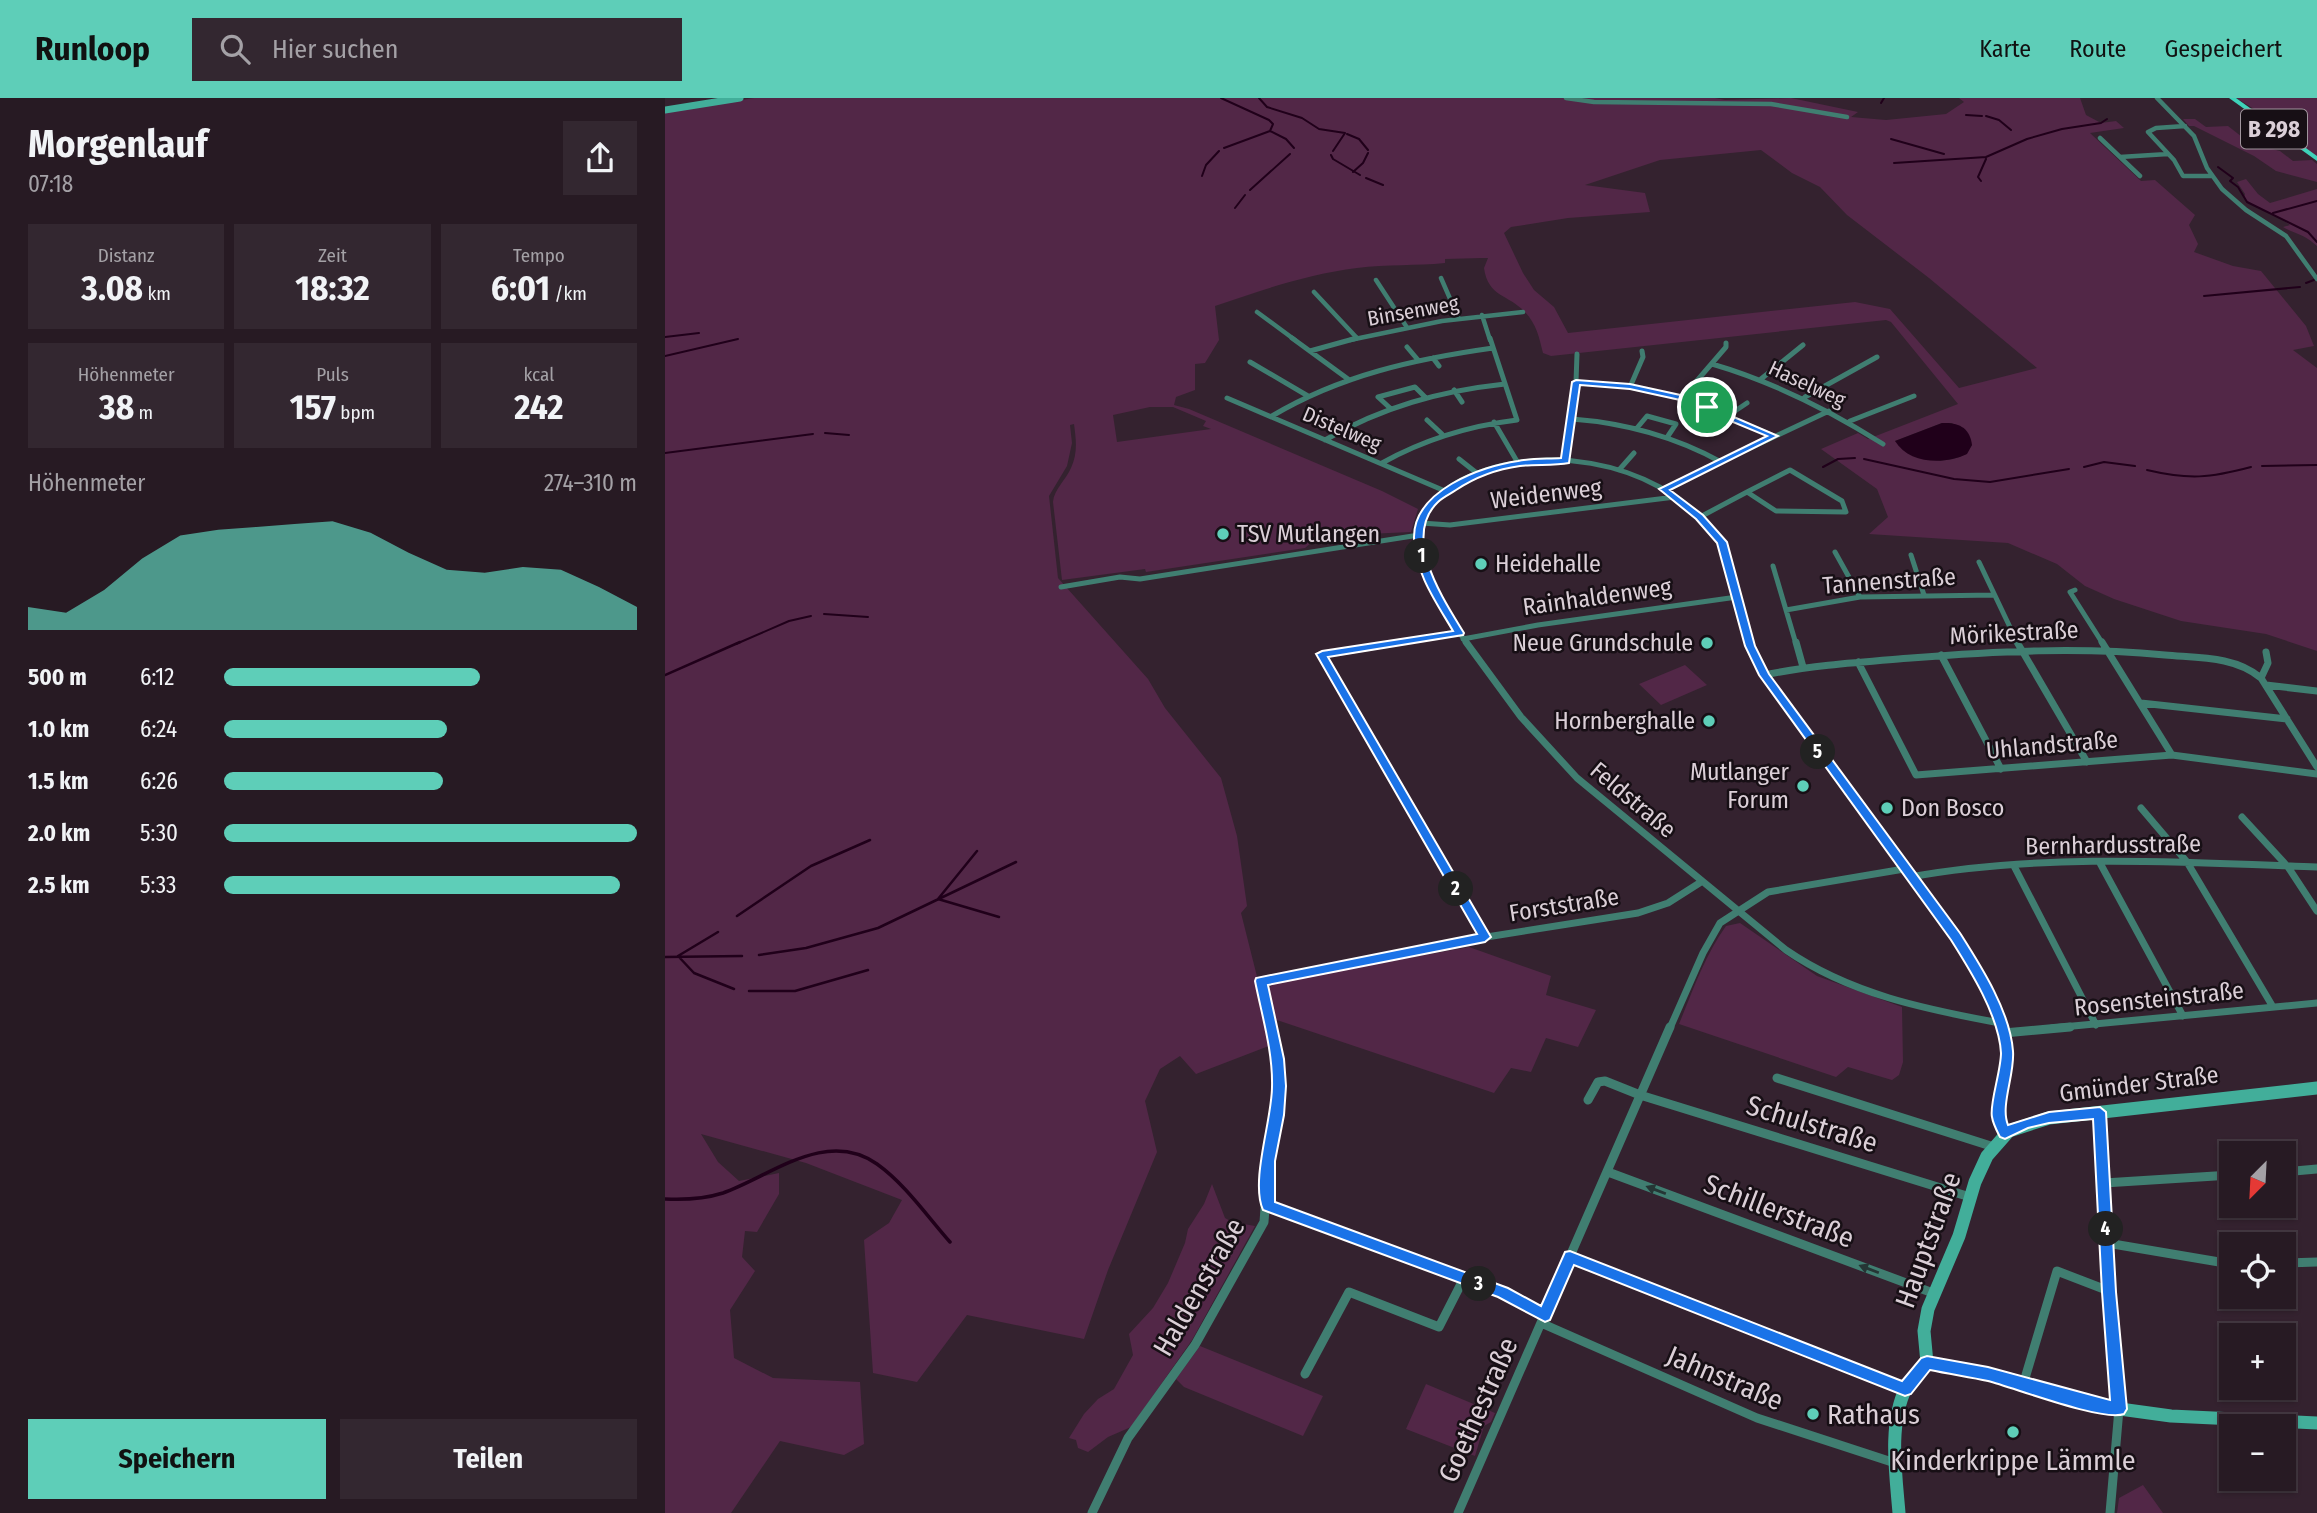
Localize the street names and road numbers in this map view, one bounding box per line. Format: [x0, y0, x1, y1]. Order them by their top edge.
road number: B 298 [2241, 110, 2307, 148]
street label: Binsenweg [1365, 290, 1461, 332]
street label: Haselweg [1764, 355, 1850, 413]
street label: Distelweg [1299, 401, 1385, 457]
street label: Weidenweg [1489, 473, 1604, 515]
street label: Tannenstraße [1821, 562, 1957, 600]
street label: Rainhaldenweg [1521, 573, 1674, 621]
street label: Mörikestraße [1949, 616, 2079, 650]
street label: Uhlandstraße [1985, 725, 2119, 765]
street label: Feldstraße [1585, 756, 1681, 844]
street label: Bernhardusstraße [2025, 829, 2201, 861]
street label: Forststraße [1507, 883, 1621, 927]
street label: Rosensteinstraße [2073, 976, 2245, 1022]
street label: Gmünder Straße [2058, 1060, 2220, 1108]
street label: Schulstraße [1743, 1088, 1881, 1160]
street label: Schillerstraße [1699, 1167, 1859, 1255]
street label: Hauptstraße [1888, 1168, 1968, 1312]
street label: Haldenstraße [1146, 1212, 1252, 1362]
street label: Goethestraße [1431, 1333, 1525, 1487]
street label: Jahnstraße [1662, 1339, 1788, 1417]

